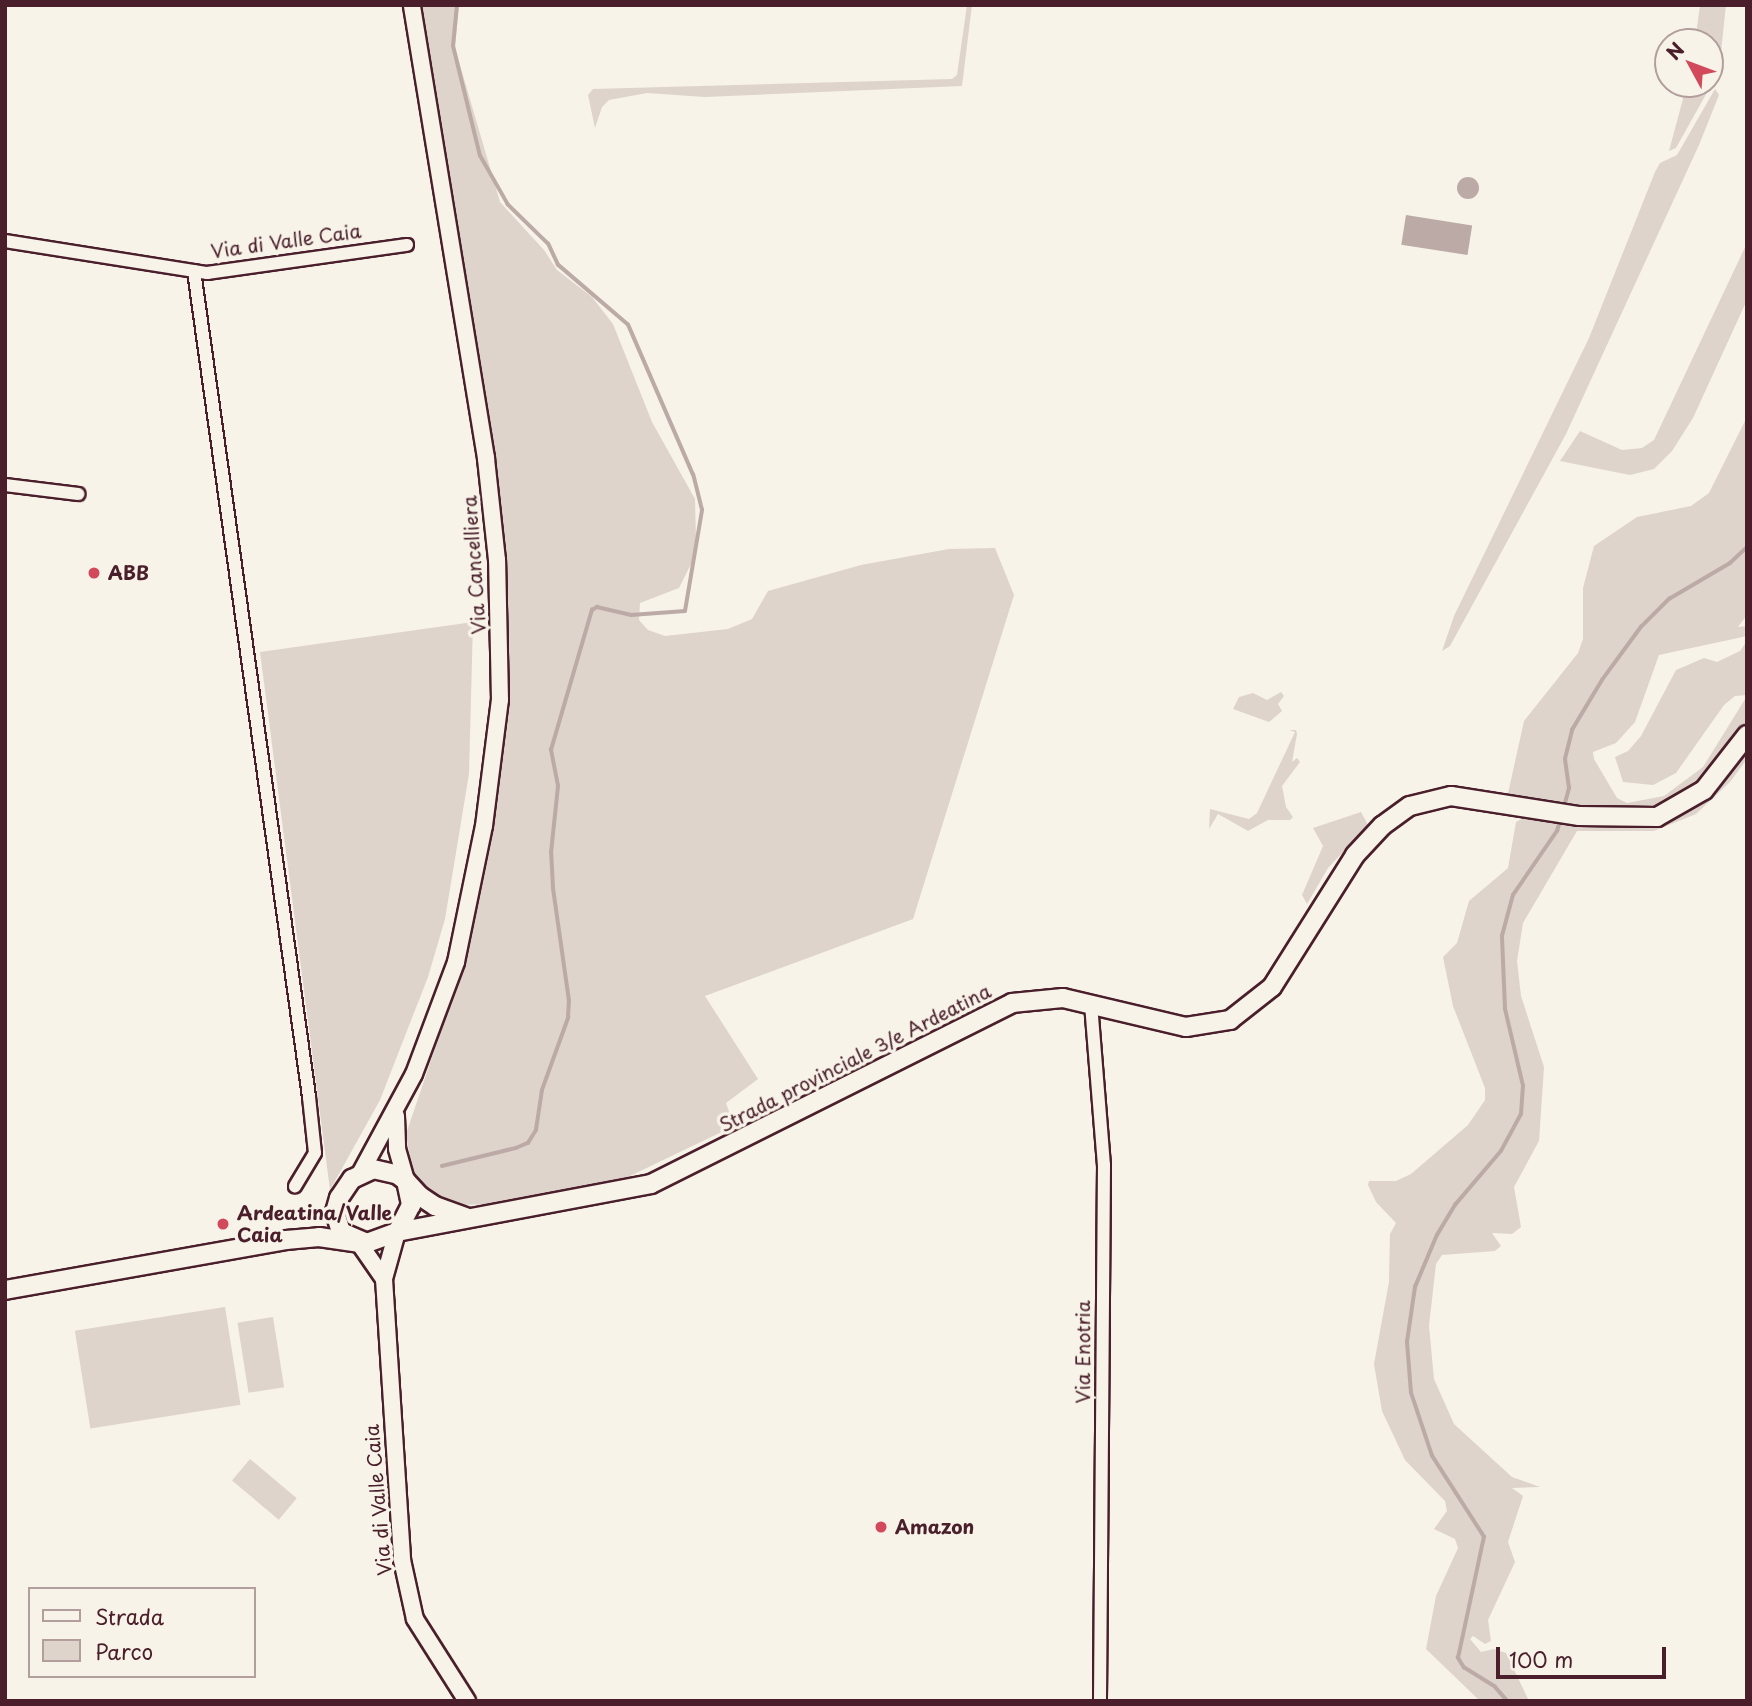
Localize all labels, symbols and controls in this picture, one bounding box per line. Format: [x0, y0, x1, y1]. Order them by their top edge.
north arrow [1654, 28, 1724, 98]
text: N [1659, 36, 1690, 65]
street label: Via di Valle Caia [210, 219, 362, 263]
street label: Via Cancelliera [458, 496, 490, 634]
place label: ABB [108, 562, 149, 584]
marker: ABB [86, 565, 102, 581]
street label: Strada provinciale 3/e Ardeatina [715, 979, 995, 1137]
place label: Ardeatina/Valle Caia [237, 1202, 392, 1246]
marker: Ardeatina/Valle Caia [215, 1216, 231, 1232]
street label: Via Enotria [1072, 1300, 1094, 1404]
street label: Via di Valle Caia [360, 1424, 396, 1576]
place label: Amazon [895, 1516, 974, 1538]
marker: Amazon [873, 1519, 889, 1535]
legend [28, 1587, 256, 1678]
text: Strada [95, 1600, 164, 1632]
scale bar [1500, 1632, 1670, 1676]
text: Parco [95, 1635, 153, 1667]
text: 100 m [1509, 1643, 1573, 1675]

